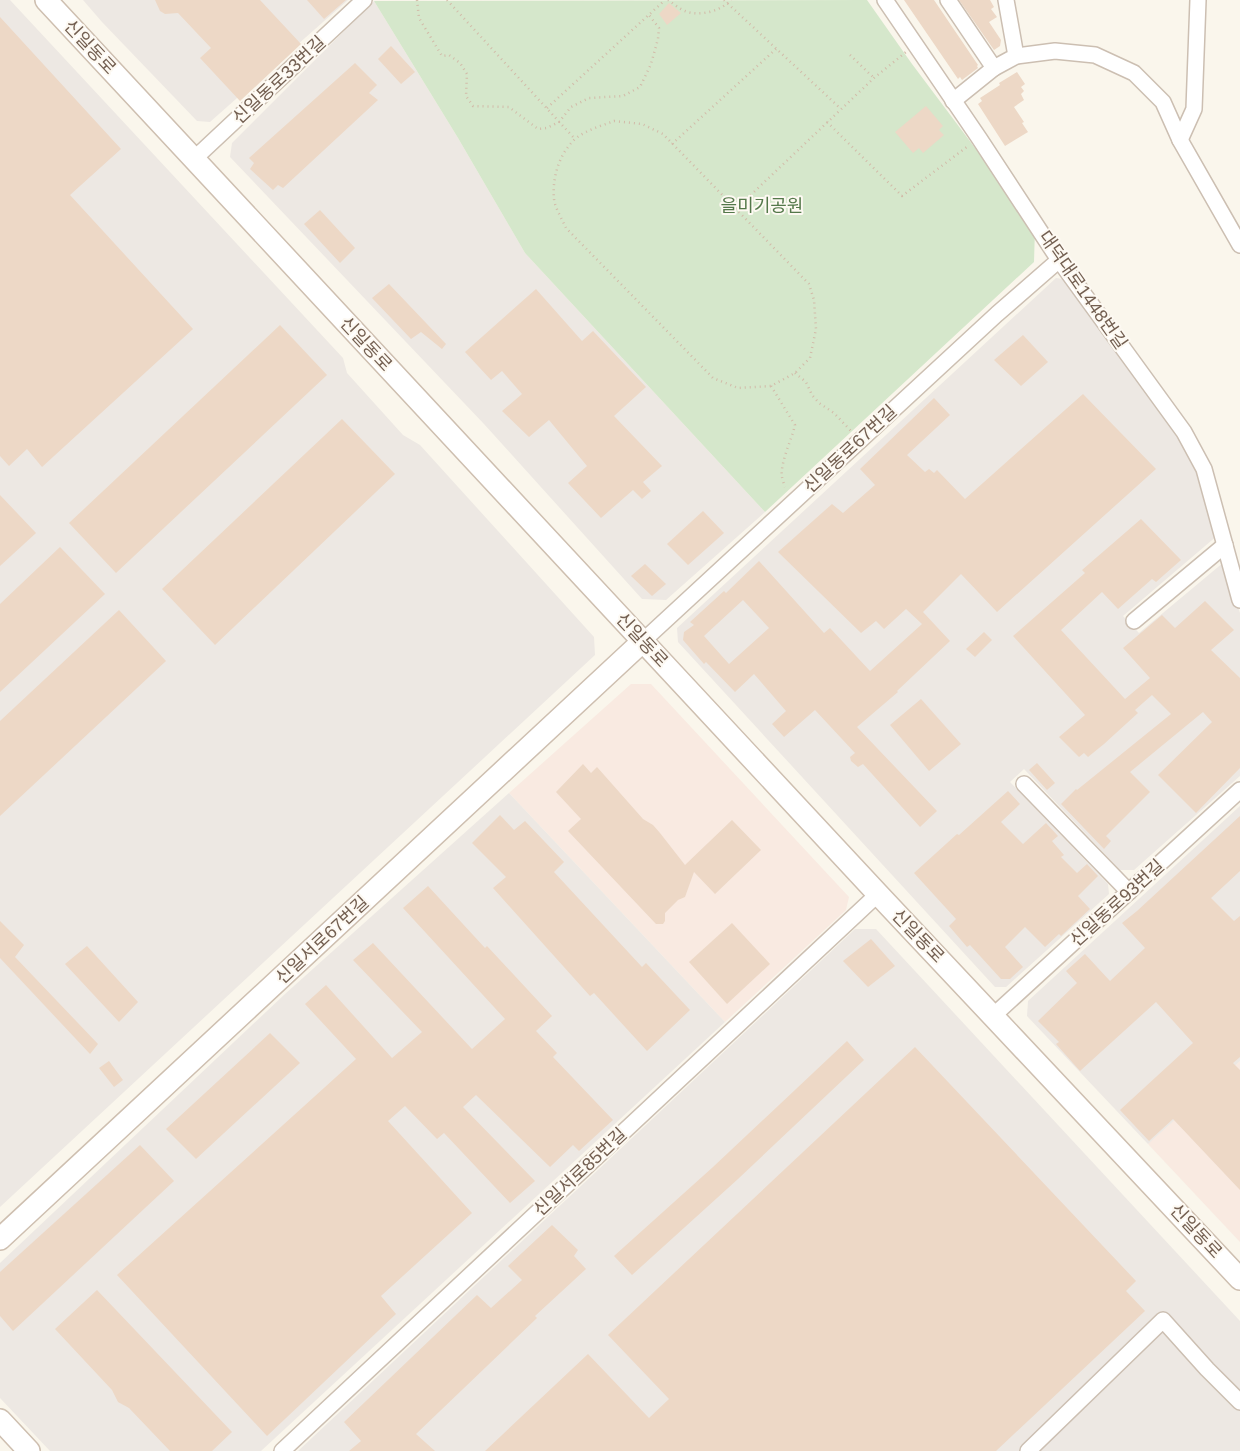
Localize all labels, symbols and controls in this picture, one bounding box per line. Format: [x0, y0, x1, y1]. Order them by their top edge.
street label: 신일동로 [60, 16, 120, 78]
street label: 신일동로33번길 [229, 32, 329, 128]
park label: 을미기공원 [721, 196, 803, 216]
street label: 대덕대로1448번길 [1035, 227, 1131, 353]
street label: 신일동로 [336, 313, 396, 375]
street label: 신일동로67번길 [800, 401, 900, 497]
street label: 신일동로 [612, 609, 672, 671]
street label: 신일동로93번길 [1066, 856, 1168, 950]
street label: 신일서로67번길 [272, 892, 372, 988]
street label: 신일동로 [888, 905, 948, 967]
street label: 신일서로85번길 [530, 1124, 630, 1220]
street label: 신일동로 [1166, 1200, 1226, 1262]

